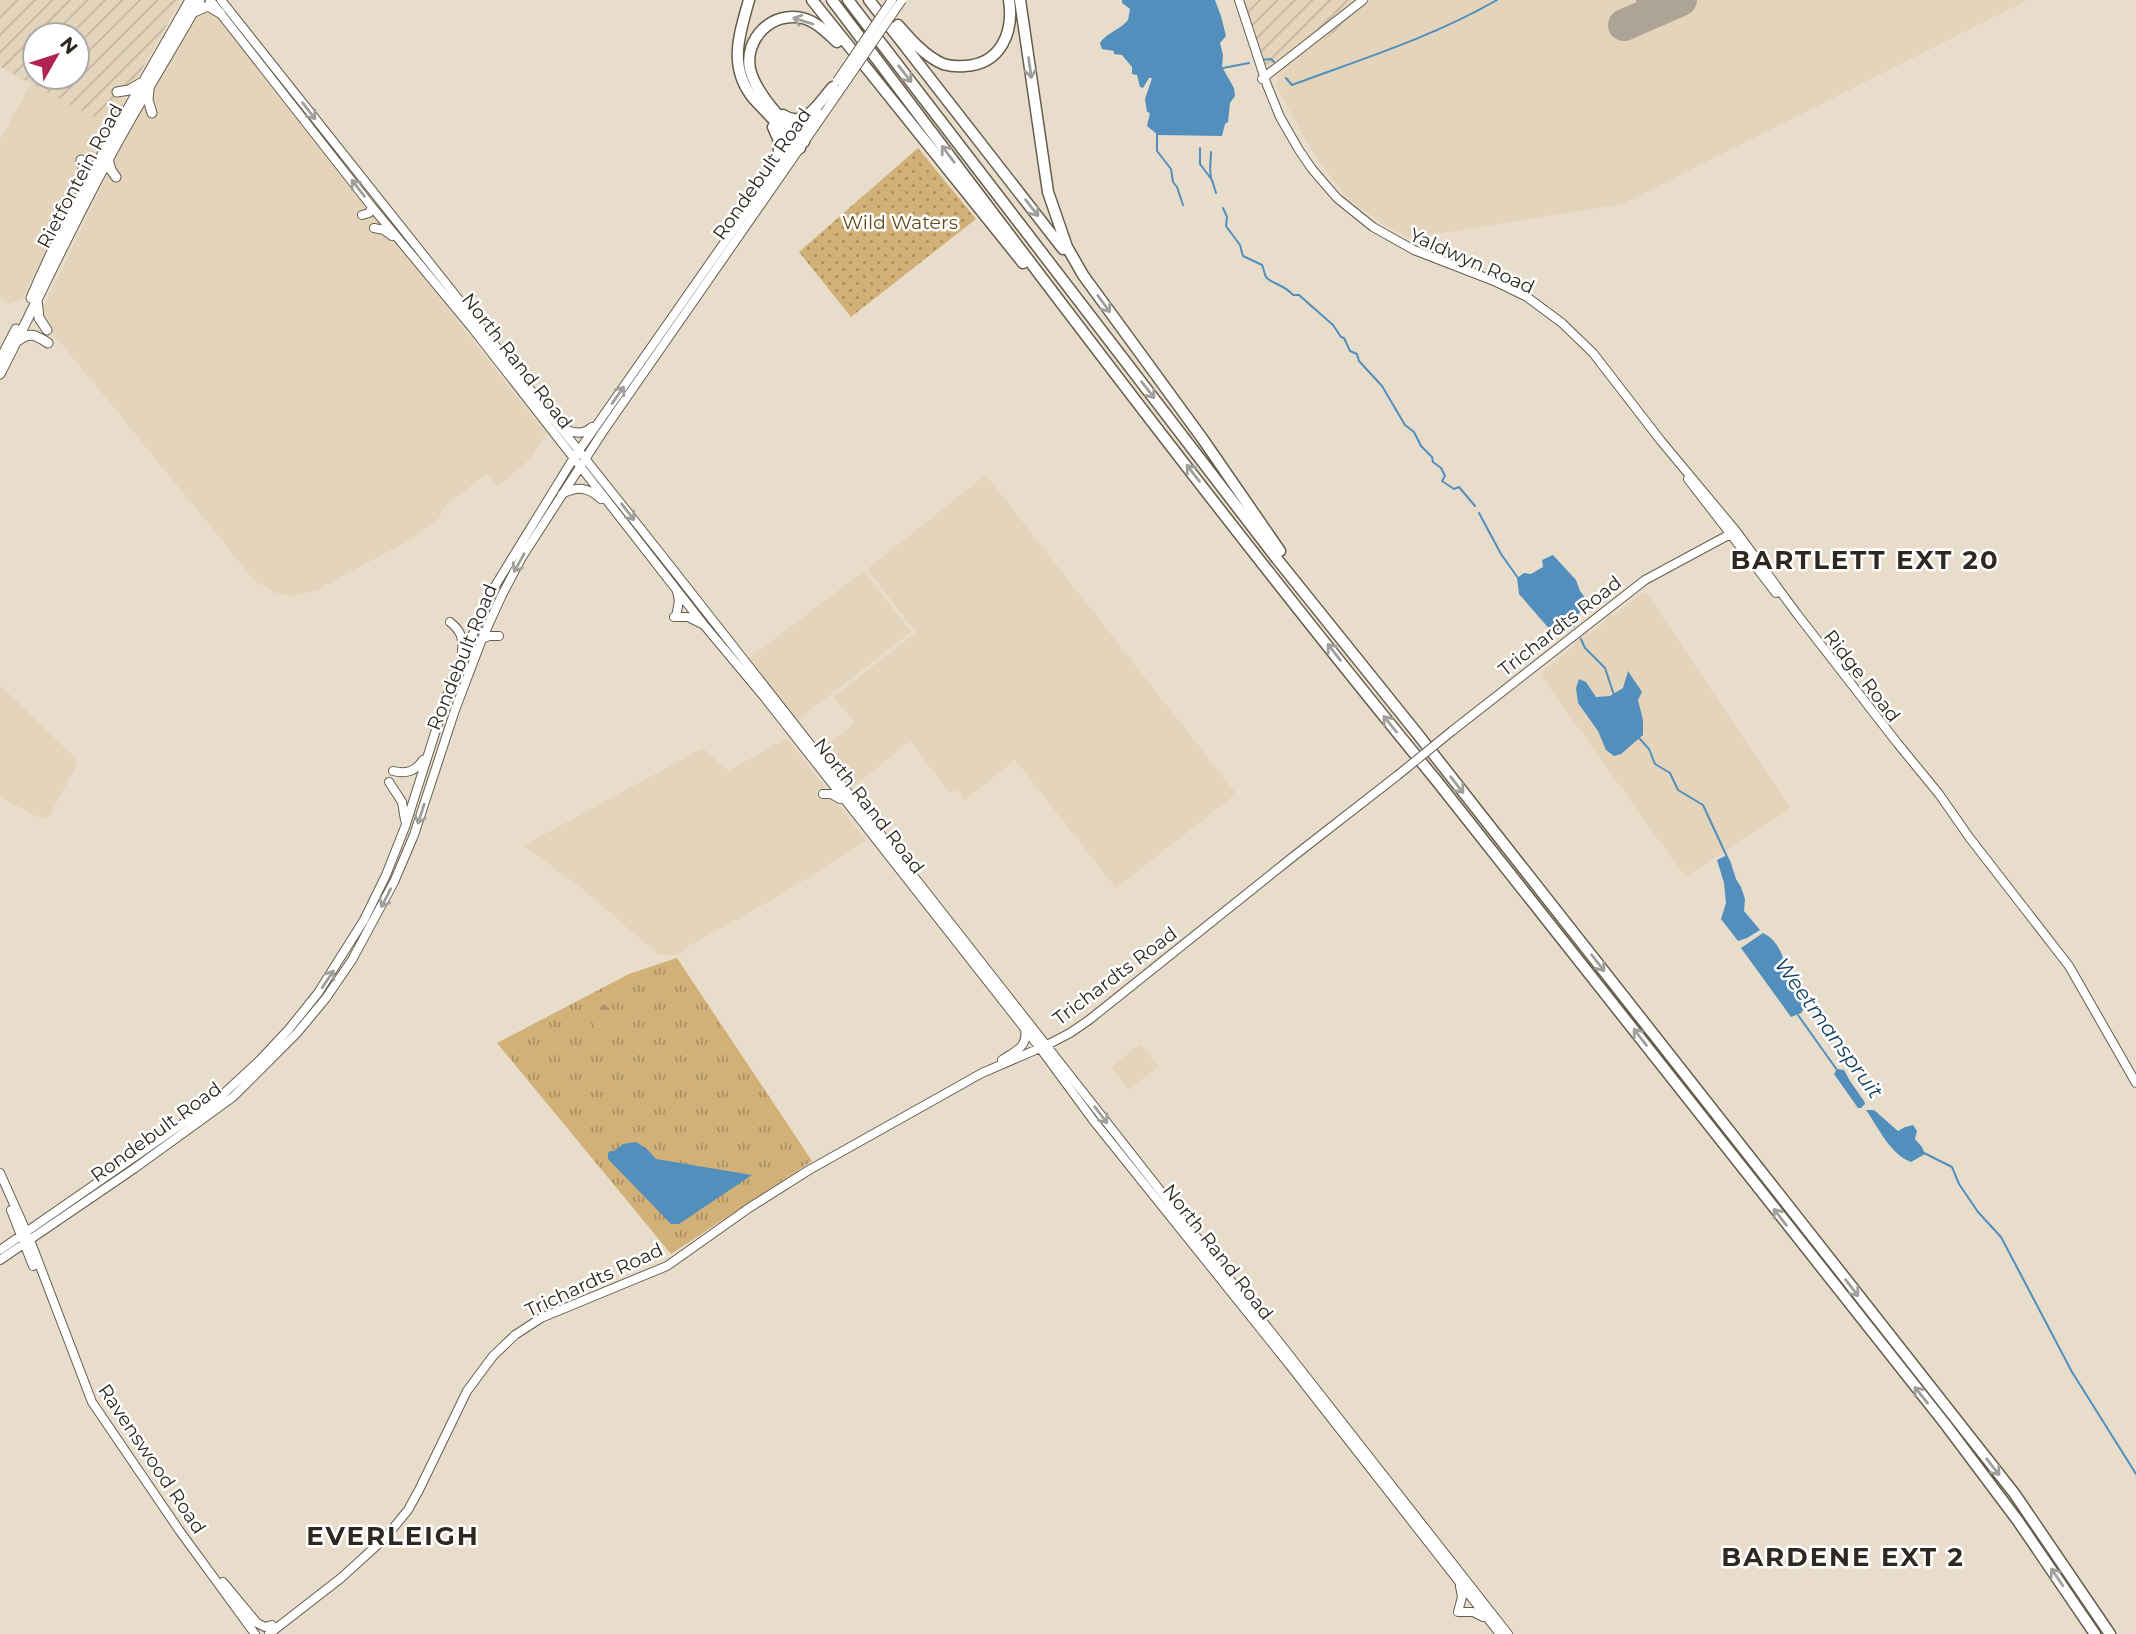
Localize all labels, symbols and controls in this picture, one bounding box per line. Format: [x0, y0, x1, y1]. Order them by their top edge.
one-way arrow [793, 13, 815, 26]
north arrow [21, 21, 91, 91]
text: N [55, 32, 83, 59]
one-way arrow [1023, 56, 1036, 78]
one-way arrow [897, 64, 912, 82]
street label: Rietfontein Road [32, 100, 128, 252]
one-way arrow [301, 102, 317, 120]
street label: Rondebult Road [708, 104, 816, 244]
one-way arrow [941, 145, 956, 164]
one-way arrow [350, 180, 365, 198]
one-way arrow [1024, 199, 1039, 217]
park label: Wild Waters [842, 211, 958, 234]
street label: Yaldwyn Road [1406, 223, 1538, 299]
street label: North Rand Road [457, 288, 577, 434]
one-way arrow [1097, 294, 1111, 313]
one-way arrow [1140, 380, 1155, 399]
one-way arrow [611, 386, 625, 405]
one-way arrow [1186, 464, 1201, 483]
one-way arrow [620, 503, 635, 521]
district label: BARTLETT EXT 20 [1730, 544, 2000, 576]
one-way arrow [512, 553, 526, 573]
street label: Trichardts Road [1494, 571, 1626, 681]
street label: Rondebult Road [422, 580, 502, 734]
street label: Ridge Road [1819, 625, 1905, 727]
one-way arrow [1326, 644, 1341, 662]
one-way arrow [1383, 715, 1399, 733]
street label: North Rand Road [809, 733, 929, 879]
one-way arrow [1450, 775, 1465, 793]
one-way arrow [413, 803, 426, 825]
one-way arrow [379, 887, 392, 908]
street label: Trichardts Road [1048, 922, 1182, 1030]
water label: Weetmanspruit [1770, 953, 1889, 1104]
one-way arrow [1590, 954, 1605, 972]
one-way arrow [321, 969, 335, 989]
one-way arrow [1632, 1029, 1647, 1047]
street label: Rondebult Road [86, 1077, 226, 1187]
one-way arrow [1094, 1105, 1109, 1124]
street label: North Rand Road [1158, 1179, 1278, 1325]
one-way arrow [1773, 1208, 1788, 1226]
street label: Trichardts Road [521, 1238, 667, 1322]
one-way arrow [1845, 1278, 1860, 1296]
street label: Ravenswood Road [93, 1380, 211, 1538]
one-way arrow [1914, 1386, 1929, 1405]
one-way arrow [1985, 1457, 2000, 1475]
district label: EVERLEIGH [306, 1520, 480, 1552]
district label: BARDENE EXT 2 [1721, 1541, 1965, 1573]
one-way arrow [2050, 1568, 2065, 1587]

